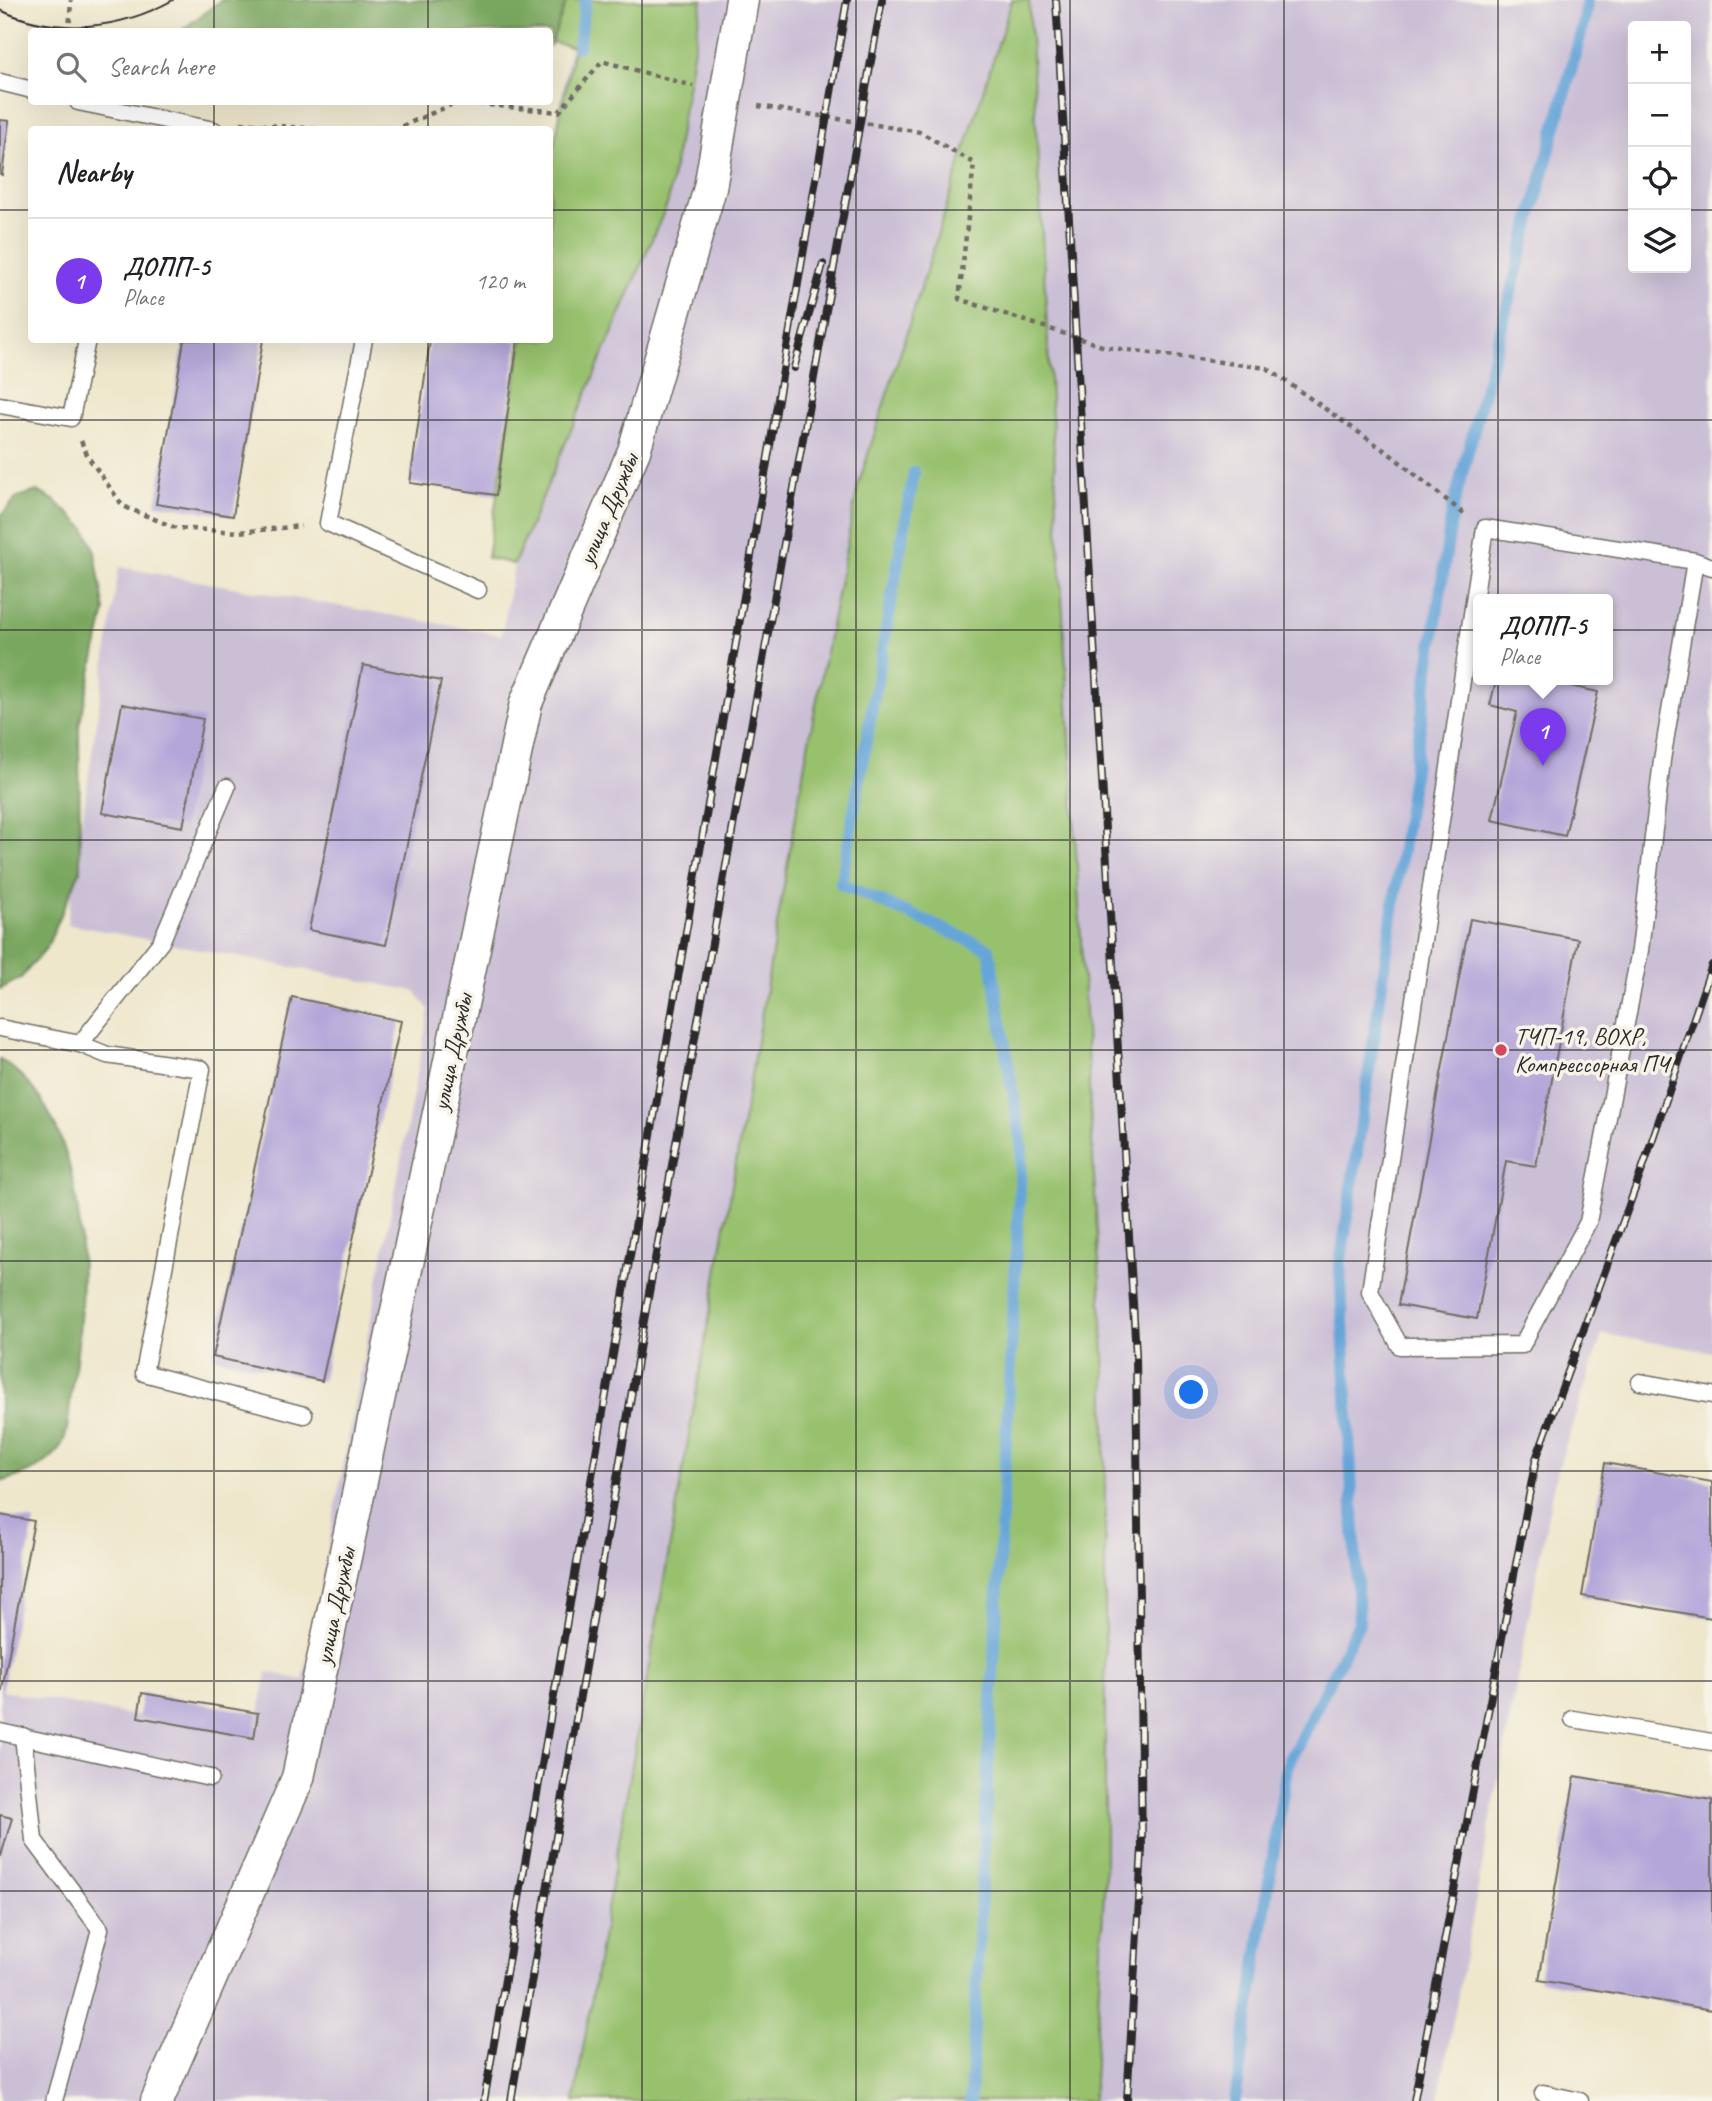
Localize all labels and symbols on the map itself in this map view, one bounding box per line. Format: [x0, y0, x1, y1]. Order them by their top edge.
street label: улица Дружбы [570, 446, 646, 571]
pin: 1 [1520, 708, 1566, 766]
street label: улица Дружбы [425, 989, 479, 1115]
place label: ТЧП-19, ВОХР, Компрессорная ПЧ [1515, 1021, 1672, 1079]
marker: ТЧП-19, ВОХР, Компрессорная ПЧ [1493, 1042, 1509, 1058]
your location [1174, 1375, 1208, 1409]
street label: улица Дружбы [308, 1543, 362, 1669]

